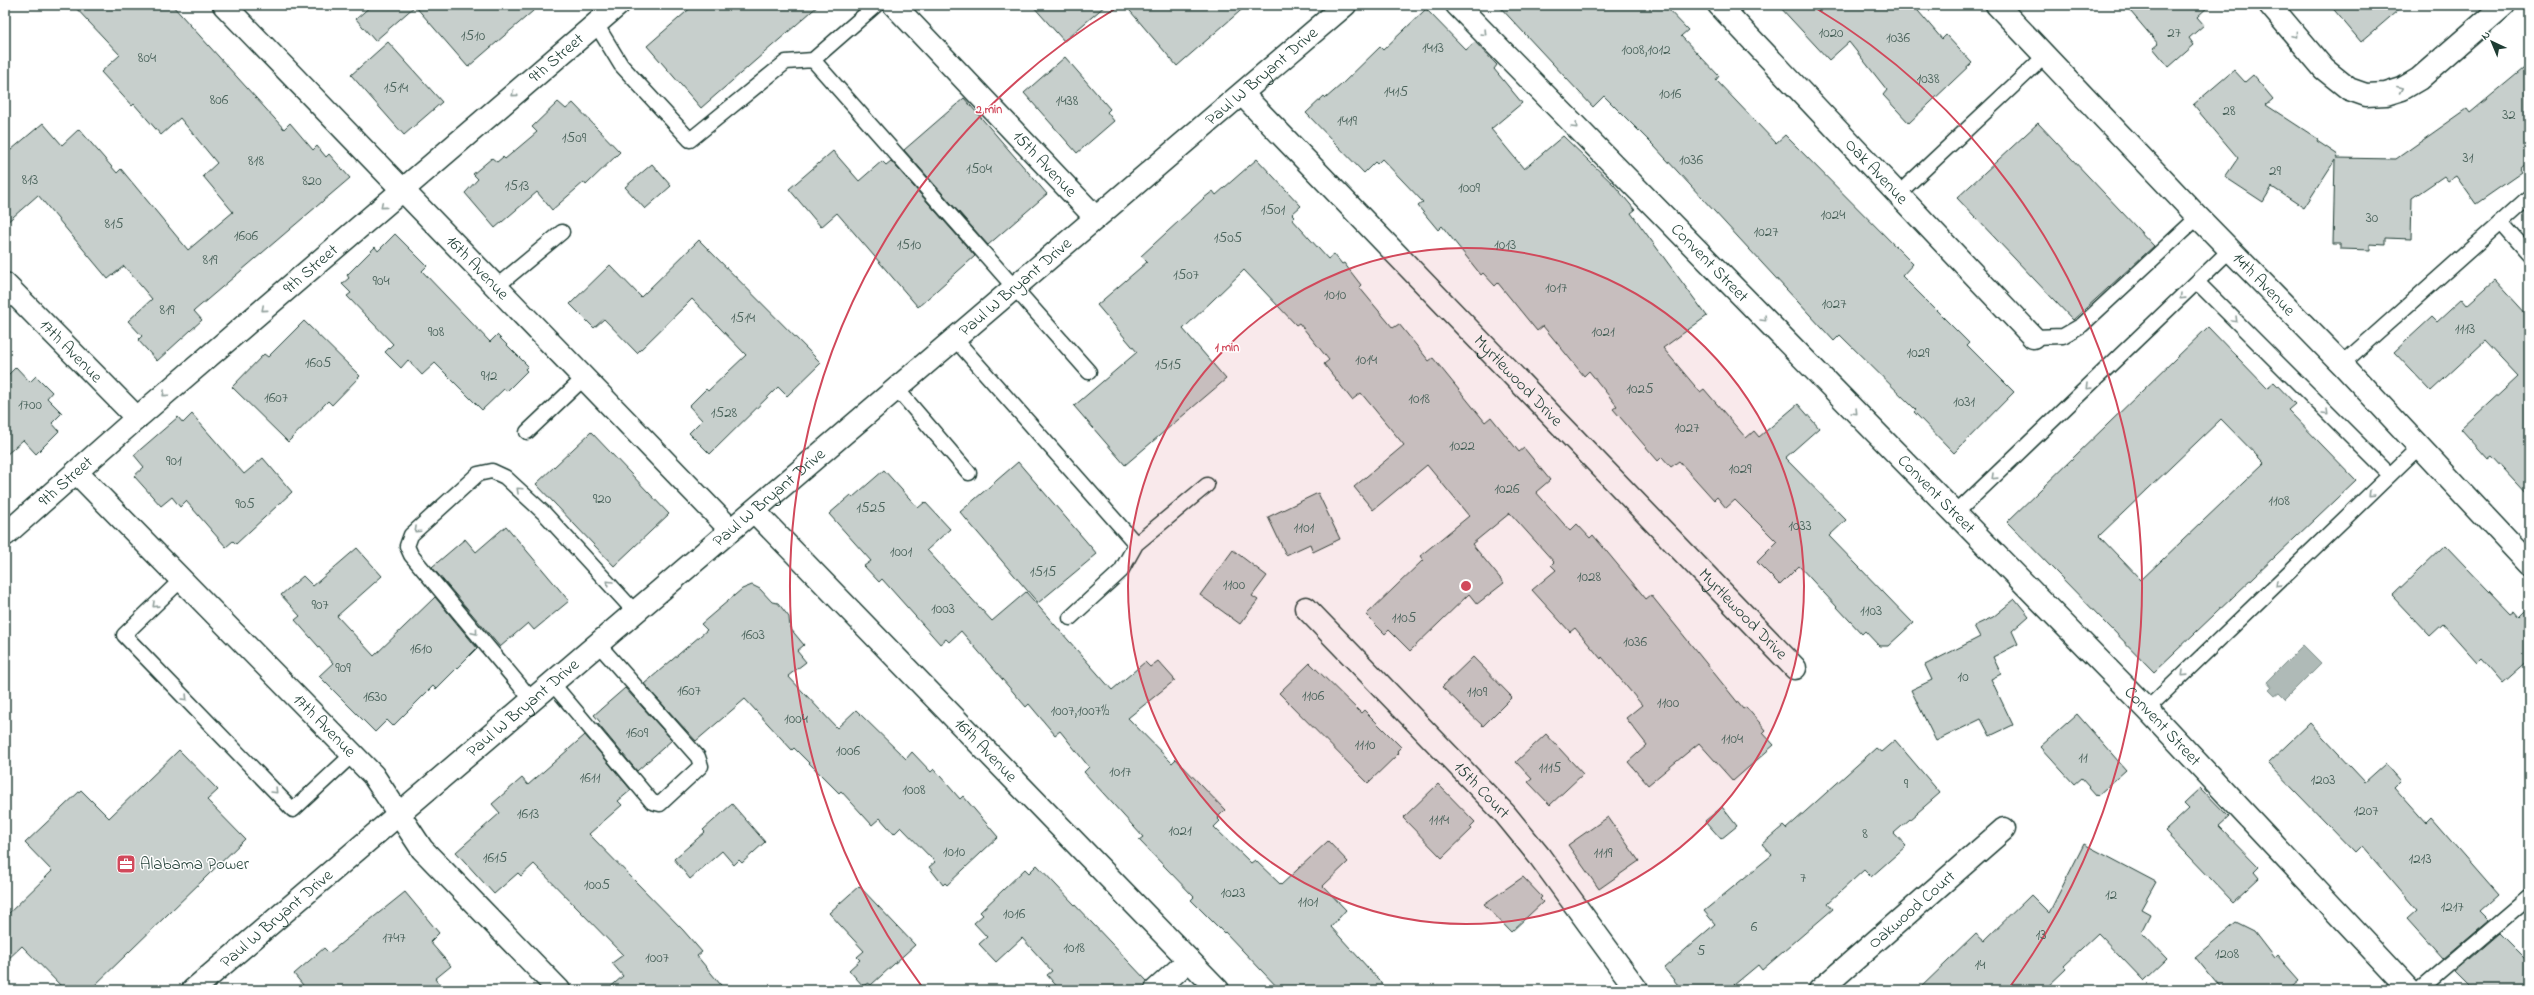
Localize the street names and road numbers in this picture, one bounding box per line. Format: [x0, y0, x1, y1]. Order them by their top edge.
street label: Paul W Bryant Drive [1200, 21, 1324, 132]
street label: 9th Street [523, 27, 590, 89]
street label: 15th Avenue [1007, 125, 1083, 203]
street label: Oak Avenue [1839, 133, 1914, 210]
street label: Convent Street [1665, 217, 1755, 308]
street label: 16th Avenue [440, 229, 515, 306]
street label: Paul W Bryant Drive [953, 231, 1078, 342]
street label: 9th Street [277, 238, 344, 300]
street label: 14th Avenue [2226, 246, 2301, 322]
street label: 17th Avenue [34, 313, 109, 389]
street label: Myrtlewood Drive [1468, 329, 1569, 433]
street label: Paul W Bryant Drive [707, 442, 831, 553]
street label: Convent Street [1892, 449, 1981, 540]
street label: 9th Street [33, 450, 99, 513]
street label: Myrtlewood Drive [1693, 562, 1794, 666]
street label: Paul W Bryant Drive [461, 652, 585, 763]
street label: Convent Street [2118, 680, 2207, 772]
street label: 17th Avenue [287, 688, 362, 764]
street label: 16th Avenue [948, 712, 1023, 789]
street label: 15th Court [1448, 755, 1516, 825]
street label: Paul W Bryant Drive [215, 863, 339, 974]
street label: Oakwood Court [1863, 864, 1961, 955]

